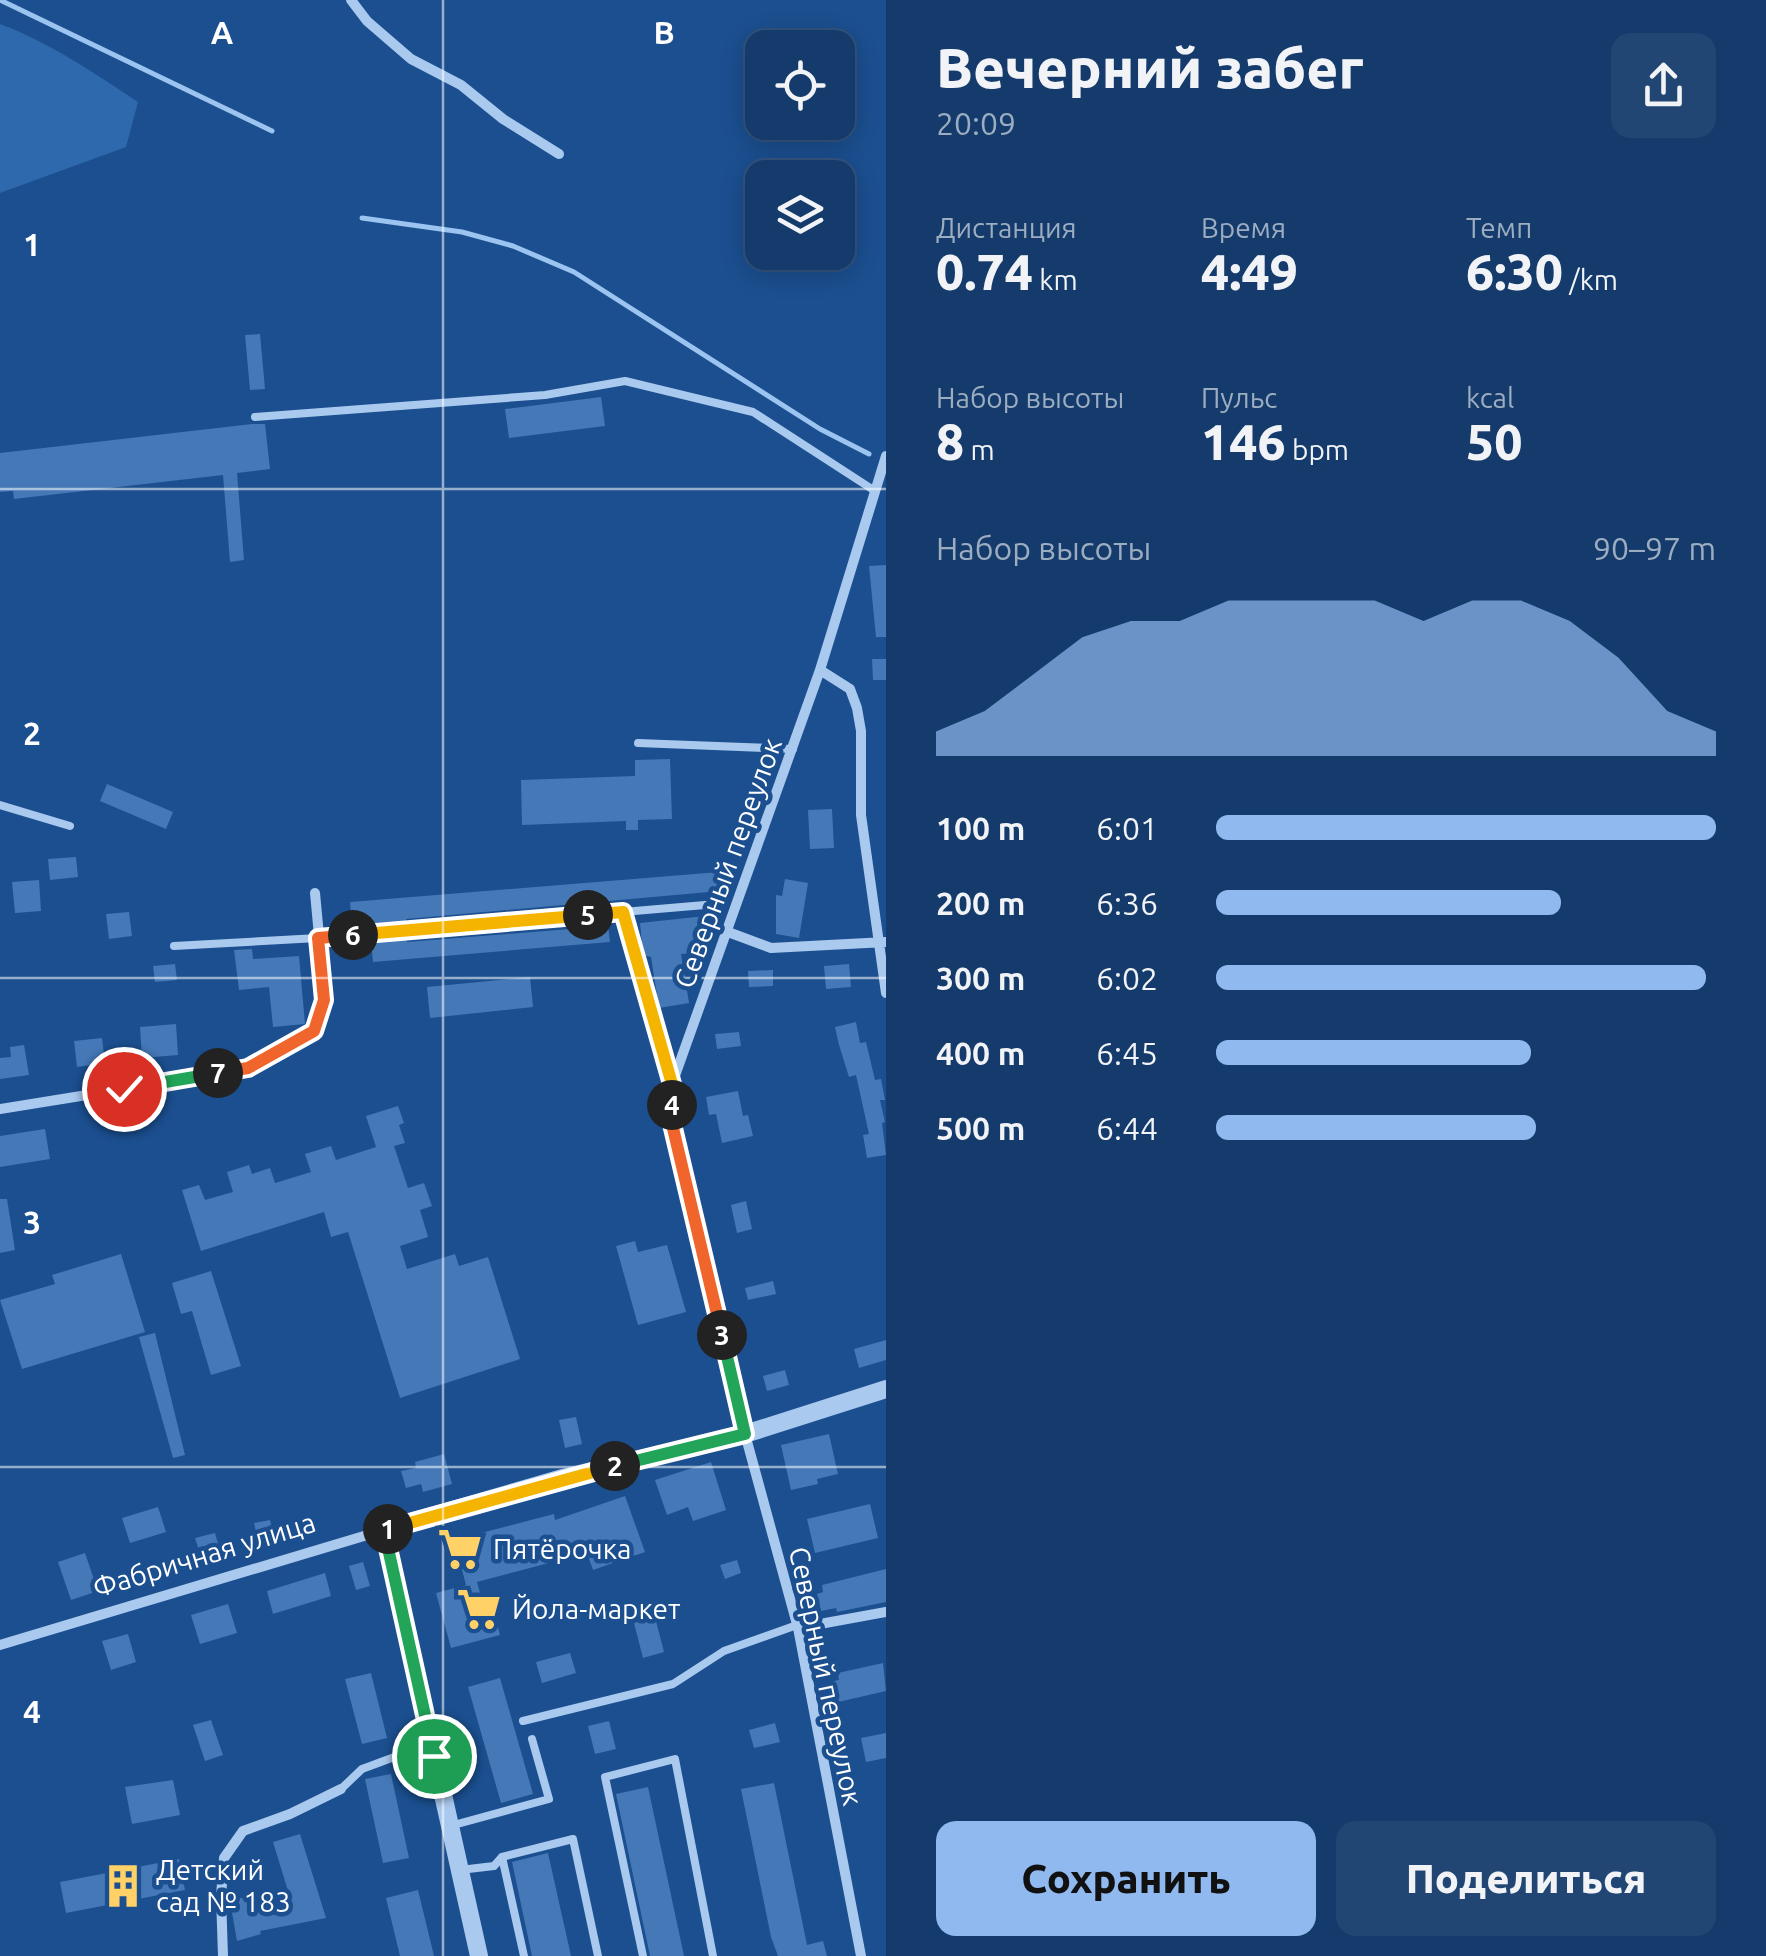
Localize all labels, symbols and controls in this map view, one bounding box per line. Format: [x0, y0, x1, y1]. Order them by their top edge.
text: A [211, 14, 234, 50]
text: B [653, 14, 675, 50]
map controls [745, 30, 855, 270]
button: locate [745, 30, 855, 140]
button: share [1611, 33, 1716, 138]
text: Вечерний забег [936, 37, 1363, 98]
text: 20:09 [936, 105, 1016, 141]
button: layers [745, 160, 855, 270]
text: Дистанция [936, 212, 1077, 243]
text: Время [1201, 212, 1286, 243]
text: Темп [1466, 212, 1532, 243]
text: 1 [23, 226, 41, 262]
text: 0.74 [936, 243, 1033, 299]
text: 4:49 [1201, 243, 1298, 299]
text: 6:30 [1466, 243, 1563, 299]
text: km [1033, 264, 1078, 295]
text: /km [1563, 264, 1618, 295]
text: Набор высоты [936, 382, 1124, 413]
text: Пульс [1201, 382, 1277, 413]
text: kcal [1466, 382, 1514, 413]
text: 8 [936, 413, 964, 469]
text: 146 [1201, 413, 1286, 469]
text: 50 [1466, 413, 1522, 469]
text: m [964, 434, 995, 465]
text: bpm [1286, 434, 1349, 465]
text: Набор высоты [936, 530, 1151, 566]
text: 90–97 m [1593, 530, 1716, 566]
text: 2 [23, 715, 41, 751]
street label: Северный переулок [668, 734, 787, 992]
text: 100 m [936, 810, 1025, 846]
text: 6:01 [1096, 810, 1158, 846]
text: 200 m [936, 885, 1025, 921]
text: 6:36 [1096, 885, 1158, 921]
pin: 5 [563, 890, 613, 940]
text: 5 [580, 899, 596, 930]
pin: 6 [328, 910, 378, 960]
text: 6 [345, 919, 361, 950]
text: 300 m [936, 960, 1025, 996]
text: 6:02 [1096, 960, 1158, 996]
text: 400 m [936, 1035, 1025, 1071]
text: 6:45 [1096, 1035, 1158, 1071]
pin [82, 1047, 167, 1132]
pin: 7 [193, 1048, 243, 1098]
text: 7 [210, 1057, 226, 1088]
icon: check [97, 1062, 152, 1117]
pin: 4 [647, 1080, 697, 1130]
text: 4 [664, 1089, 680, 1120]
text: 500 m [936, 1110, 1025, 1146]
text: 6:44 [1096, 1110, 1158, 1146]
text: 3 [23, 1204, 41, 1240]
pin: 3 [697, 1310, 747, 1360]
text: 3 [714, 1319, 730, 1350]
pin: 2 [590, 1441, 640, 1491]
text: 2 [607, 1450, 623, 1481]
pin: 1 [363, 1504, 413, 1554]
street label: Фабричная улица [89, 1506, 319, 1603]
text: 1 [380, 1513, 396, 1544]
supermarket icon: Пятёрочка [436, 1525, 484, 1573]
place label: Пятёрочка [493, 1533, 632, 1564]
street label: Северный переулок [784, 1544, 869, 1808]
supermarket icon: Йола-маркет [455, 1585, 503, 1633]
place label: Йола-маркет [512, 1593, 681, 1624]
text: 4 [23, 1693, 41, 1729]
pin [392, 1714, 477, 1799]
icon: arrive [407, 1729, 462, 1784]
button: Сохранить [936, 1821, 1316, 1936]
button: Поделиться [1336, 1821, 1716, 1936]
place label: Детский сад № 183 [156, 1854, 291, 1917]
building icon: Детский сад № 183 [99, 1862, 147, 1910]

